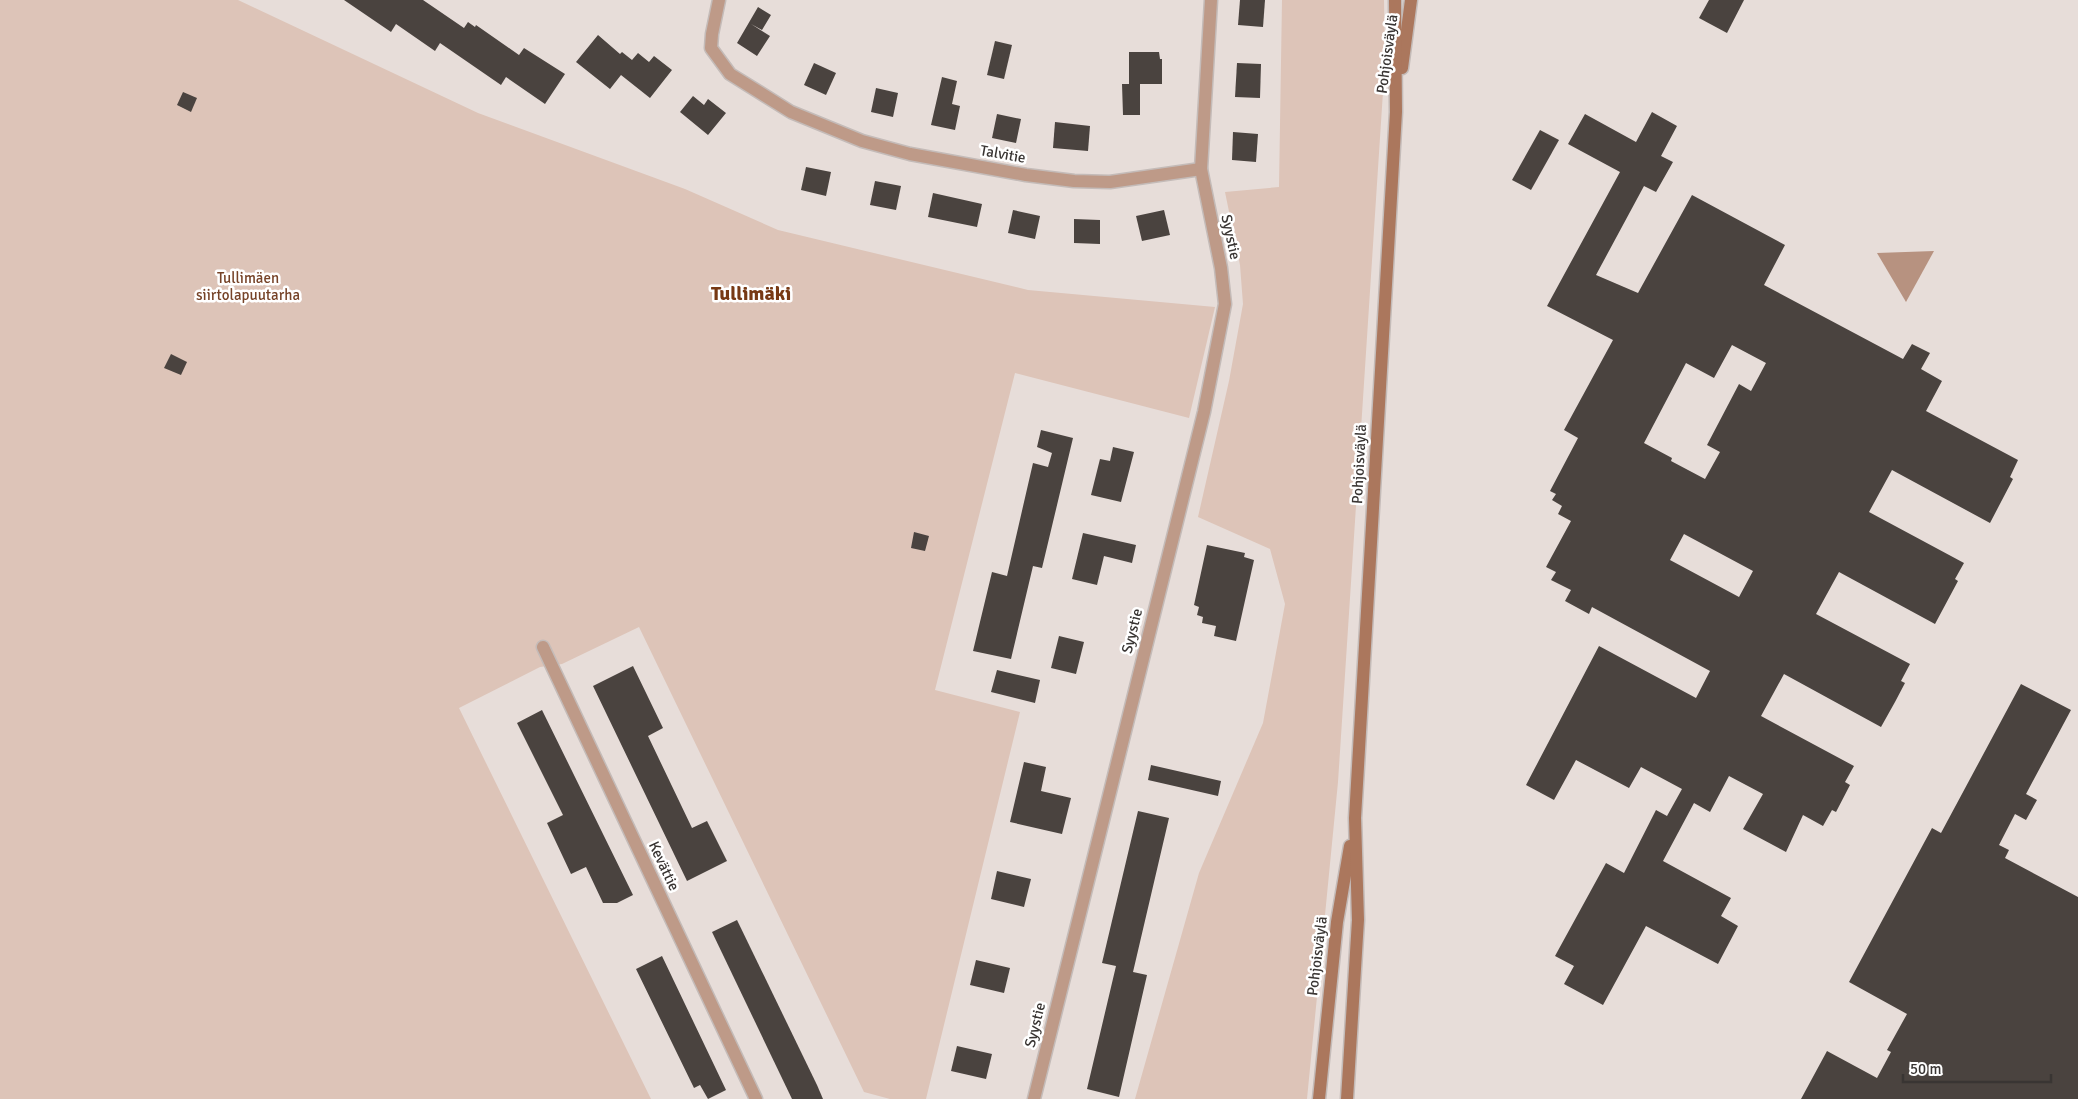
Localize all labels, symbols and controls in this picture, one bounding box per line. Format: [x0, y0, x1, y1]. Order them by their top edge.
street label: Pohjoisväylä [1373, 13, 1401, 95]
street label: Talvitie [979, 141, 1027, 167]
street label: Syystie [1217, 213, 1245, 261]
park label: Tullimäen siirtolapuutarha [196, 269, 300, 304]
district label: Tullimäki [711, 281, 791, 306]
street label: Pohjoisväylä [1348, 424, 1370, 504]
street label: Syystie [1118, 607, 1146, 655]
street label: Kevättie [645, 838, 683, 894]
street label: Pohjoisväylä [1303, 915, 1331, 997]
street label: Syystie [1021, 1001, 1049, 1049]
scale bar [1903, 1052, 2050, 1084]
text: 50 m [1910, 1060, 1941, 1078]

